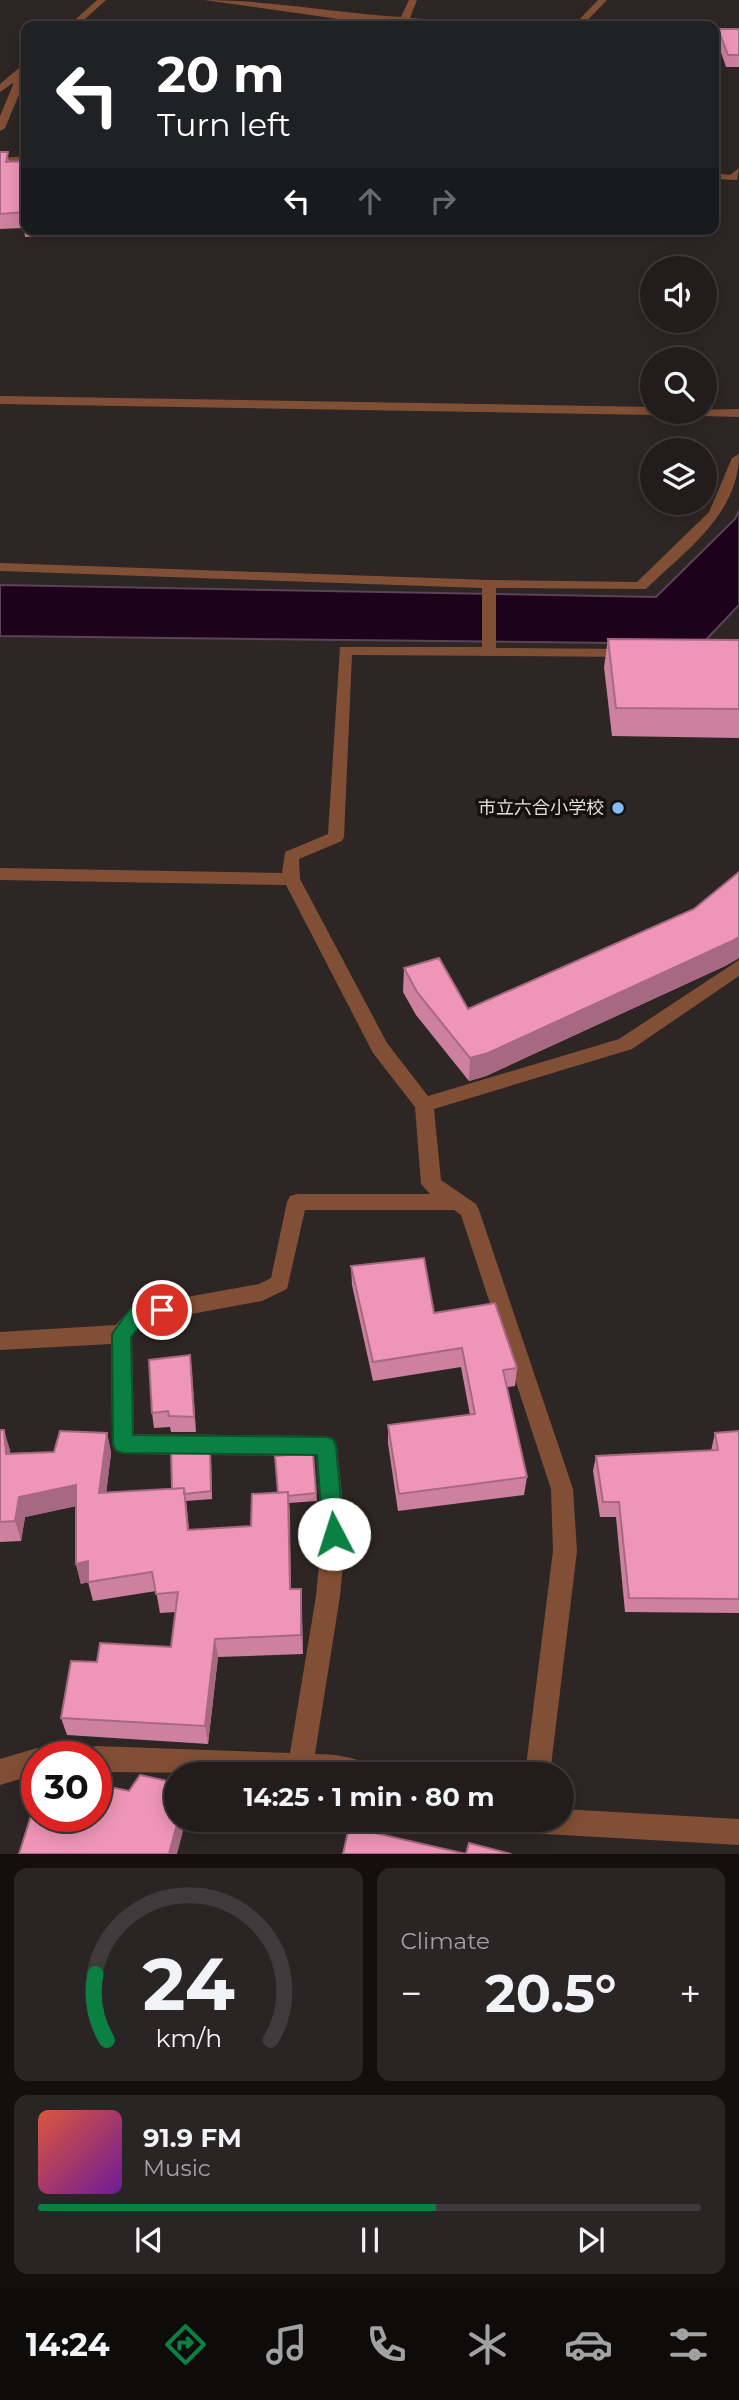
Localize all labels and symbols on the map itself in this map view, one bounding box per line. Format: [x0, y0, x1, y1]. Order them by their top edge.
place label: 市立六合小学校 [478, 797, 604, 819]
marker: 市立六合小学校 [610, 800, 626, 816]
pin [132, 1280, 192, 1340]
position arrow [297, 1497, 371, 1571]
speed limit sign: 30 [21, 1741, 112, 1832]

